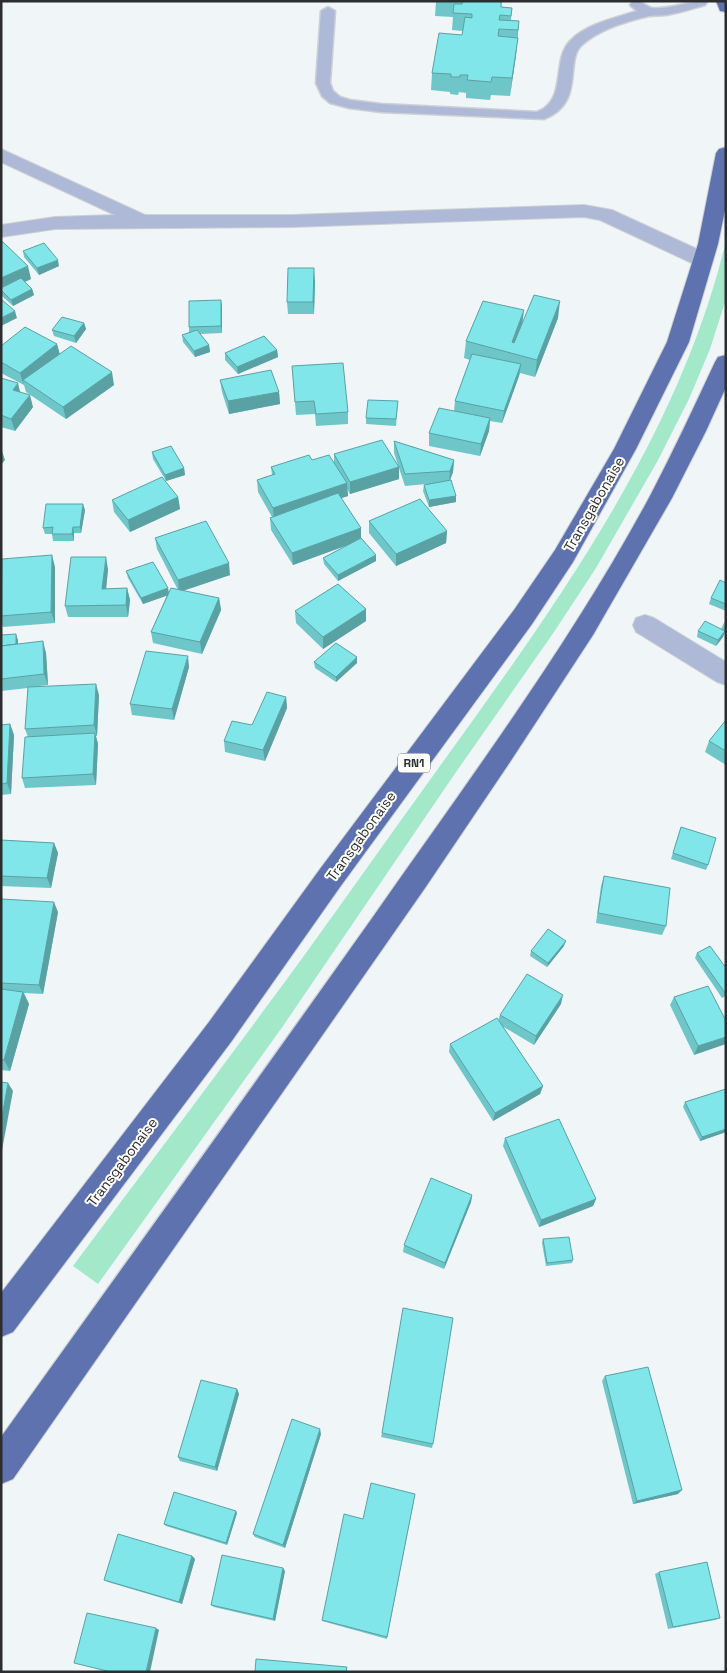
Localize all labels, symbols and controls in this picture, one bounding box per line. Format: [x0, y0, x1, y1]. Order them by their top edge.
street label: Transgabonaise [560, 453, 628, 555]
road number: RN1 [398, 754, 430, 772]
street label: Transgabonaise [322, 788, 400, 884]
street label: Transgabonaise [83, 1114, 161, 1210]

